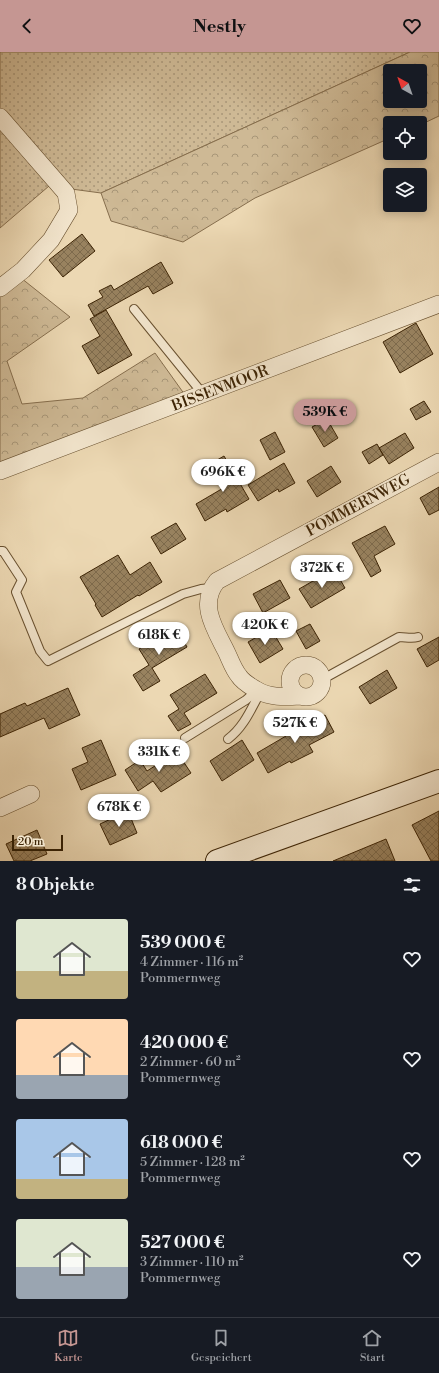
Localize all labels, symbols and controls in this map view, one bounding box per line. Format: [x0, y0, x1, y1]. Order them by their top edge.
icon: back [16, 15, 38, 37]
text: Nestly [193, 15, 246, 38]
icon: heart [401, 15, 423, 37]
north arrow [383, 64, 427, 108]
map controls [383, 64, 427, 212]
button: locate [383, 116, 427, 160]
button: layers [383, 168, 427, 212]
street label: BISSENMOOR [168, 361, 272, 416]
pin: 539K € [292, 399, 358, 433]
text: 539K € [302, 404, 348, 420]
pin: 696K € [190, 459, 256, 493]
text: 696K € [200, 464, 246, 480]
street label: POMMERNWEG [303, 470, 414, 541]
pin: 372K € [289, 555, 355, 589]
text: 372K € [300, 560, 344, 576]
pin: 420K € [232, 612, 298, 646]
text: 420K € [241, 617, 289, 633]
pin: 618K € [126, 622, 192, 656]
text: 618K € [137, 627, 181, 643]
pin: 527K € [262, 710, 328, 744]
text: 527K € [273, 715, 317, 731]
pin: 331K € [126, 739, 192, 773]
text: 331K € [138, 744, 180, 760]
pin: 678K € [86, 794, 152, 828]
text: 678K € [97, 799, 141, 815]
scale bar [12, 833, 63, 852]
text: 20 m [18, 835, 43, 849]
text: 8 Objekte [16, 874, 94, 896]
icon: filters [401, 874, 423, 896]
text: 539 000 € [140, 932, 225, 954]
icon: home [48, 935, 96, 983]
icon: heart [401, 948, 423, 970]
text: 4 Zimmer · 116 m² [140, 954, 243, 970]
text: Pommernweg [140, 970, 220, 986]
text: 420 000 € [140, 1032, 228, 1054]
icon: home [48, 1035, 96, 1083]
icon: heart [401, 1048, 423, 1070]
text: 2 Zimmer · 60 m² [140, 1054, 240, 1070]
text: Pommernweg [140, 1070, 220, 1086]
text: 618 000 € [140, 1132, 223, 1154]
icon: home [48, 1135, 96, 1183]
icon: heart [401, 1148, 423, 1170]
text: 5 Zimmer · 128 m² [140, 1154, 245, 1170]
text: Pommernweg [140, 1170, 220, 1186]
text: 527 000 € [140, 1232, 225, 1254]
icon: home [48, 1235, 96, 1283]
icon: heart [401, 1248, 423, 1270]
text: 3 Zimmer · 110 m² [140, 1254, 244, 1270]
text: Pommernweg [140, 1270, 220, 1286]
tab: Karte [54, 1327, 83, 1365]
tab: Gespeichert [191, 1327, 252, 1365]
tab: Start [360, 1327, 385, 1365]

